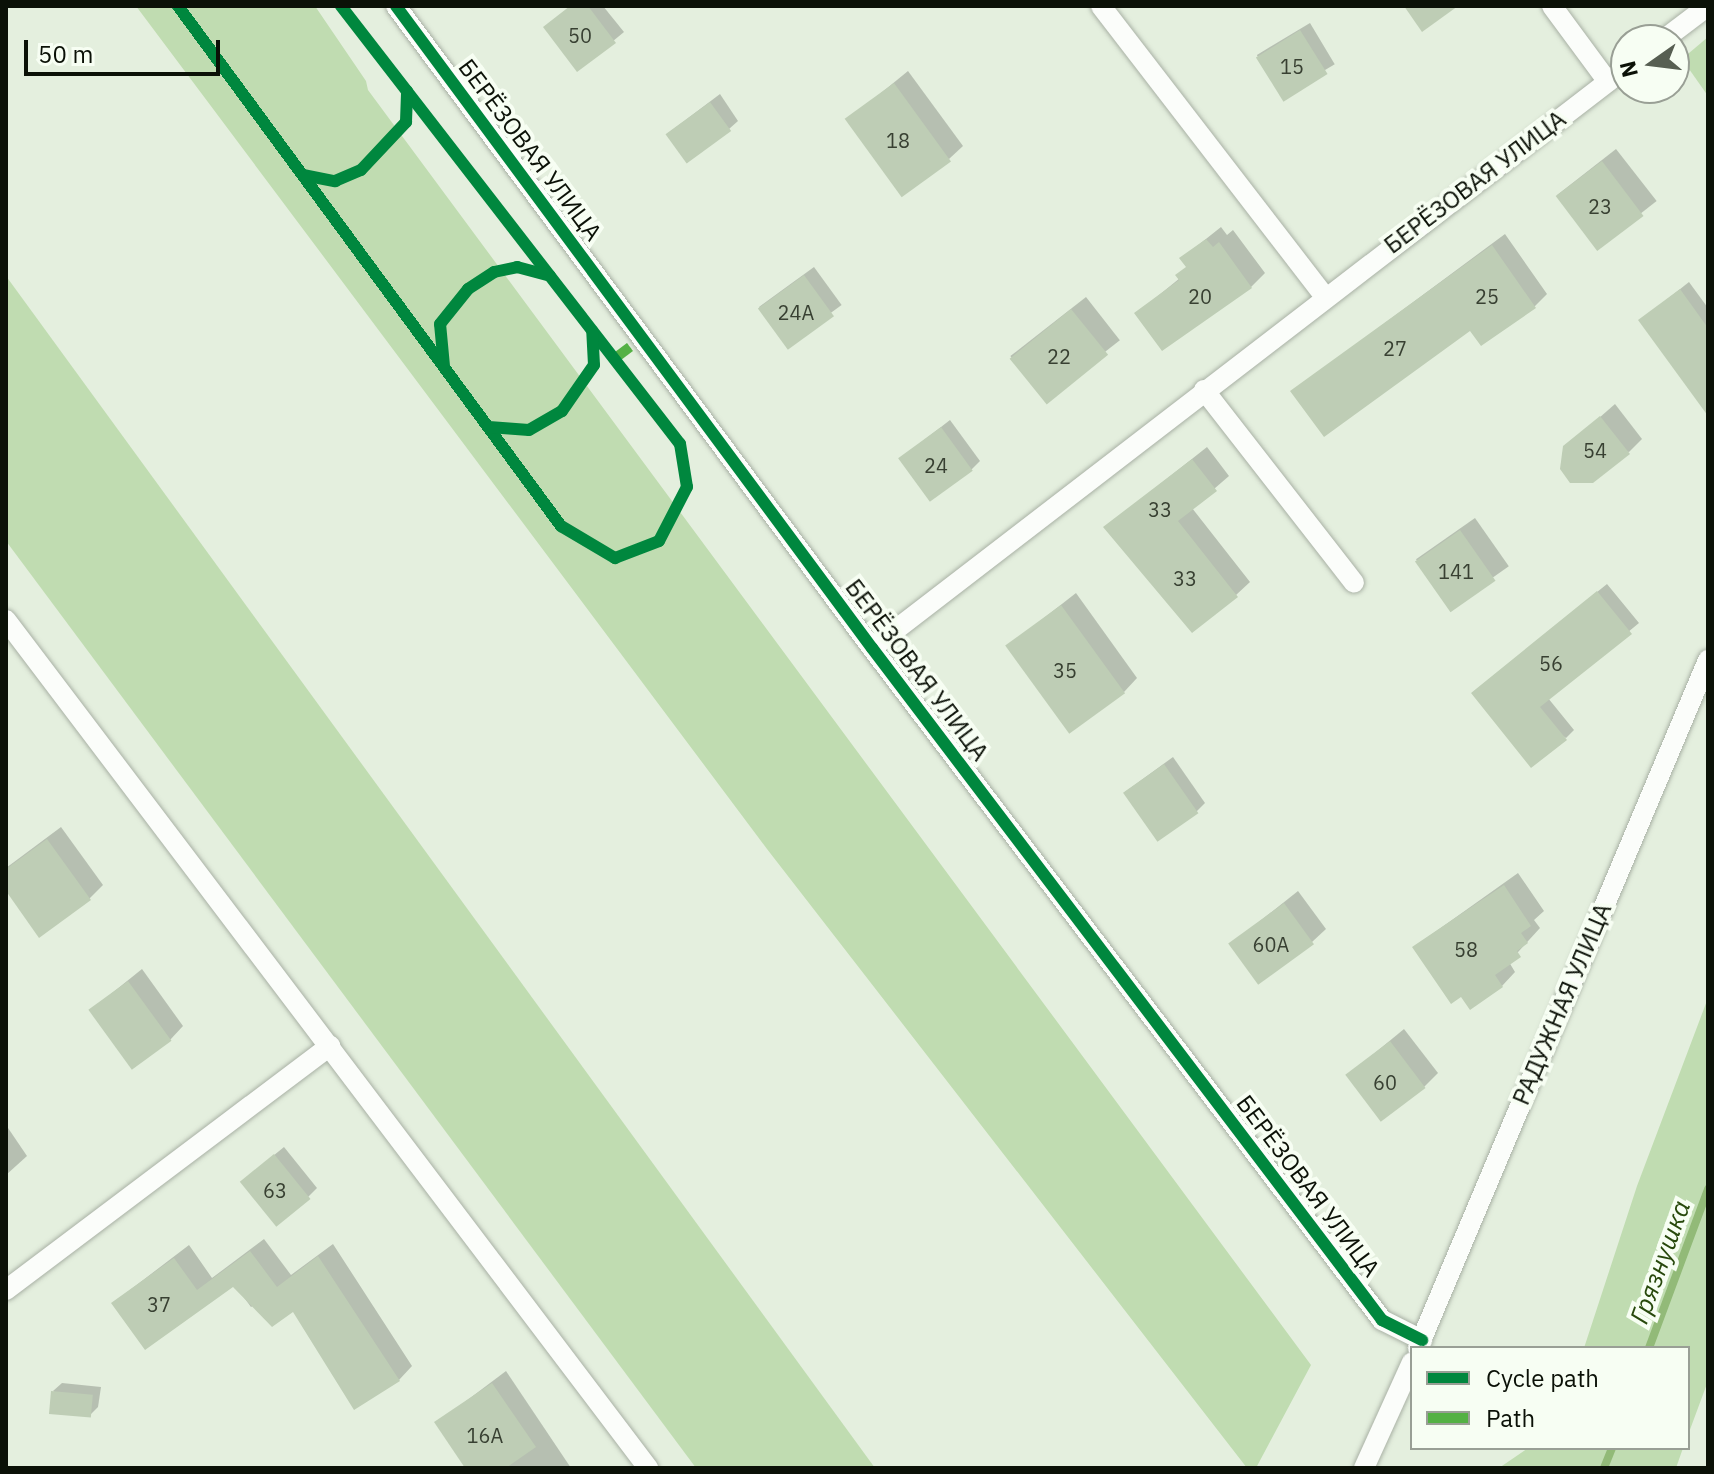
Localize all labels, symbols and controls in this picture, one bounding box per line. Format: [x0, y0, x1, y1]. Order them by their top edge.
house number: 50 [568, 23, 592, 47]
scale bar [28, 24, 224, 74]
north arrow [1610, 24, 1690, 104]
text: 50 m [38, 38, 93, 70]
street label: БЕРЁЗОВАЯ УЛИЦА [452, 53, 608, 247]
house number: 15 [1280, 54, 1304, 78]
text: N [1612, 58, 1644, 81]
street label: БЕРЁЗОВАЯ УЛИЦА [1378, 104, 1572, 260]
house number: 18 [886, 128, 910, 152]
house number: 23 [1588, 194, 1612, 218]
house number: 20 [1188, 284, 1212, 308]
house number: 25 [1475, 284, 1499, 308]
house number: 24А [778, 300, 814, 324]
house number: 27 [1383, 336, 1407, 360]
house number: 22 [1047, 344, 1071, 368]
house number: 54 [1583, 438, 1607, 462]
house number: 24 [924, 453, 948, 477]
house number: 33 [1148, 497, 1172, 521]
house number: 141 [1438, 559, 1474, 583]
house number: 33 [1173, 566, 1197, 590]
street label: БЕРЁЗОВАЯ УЛИЦА [839, 573, 995, 767]
house number: 56 [1539, 651, 1563, 675]
house number: 35 [1053, 658, 1077, 682]
street label: РАДУЖНАЯ УЛИЦА [1506, 899, 1618, 1109]
house number: 60А [1253, 932, 1289, 956]
house number: 58 [1454, 937, 1478, 961]
house number: 60 [1373, 1070, 1397, 1094]
street label: БЕРЁЗОВАЯ УЛИЦА [1230, 1089, 1386, 1283]
house number: 63 [263, 1178, 287, 1202]
water label: Грязнушка [1623, 1196, 1697, 1328]
house number: 37 [147, 1292, 171, 1316]
legend [1410, 1346, 1690, 1450]
text: Cycle path [1486, 1362, 1599, 1394]
text: Path [1486, 1402, 1535, 1434]
house number: 16А [467, 1423, 503, 1447]

